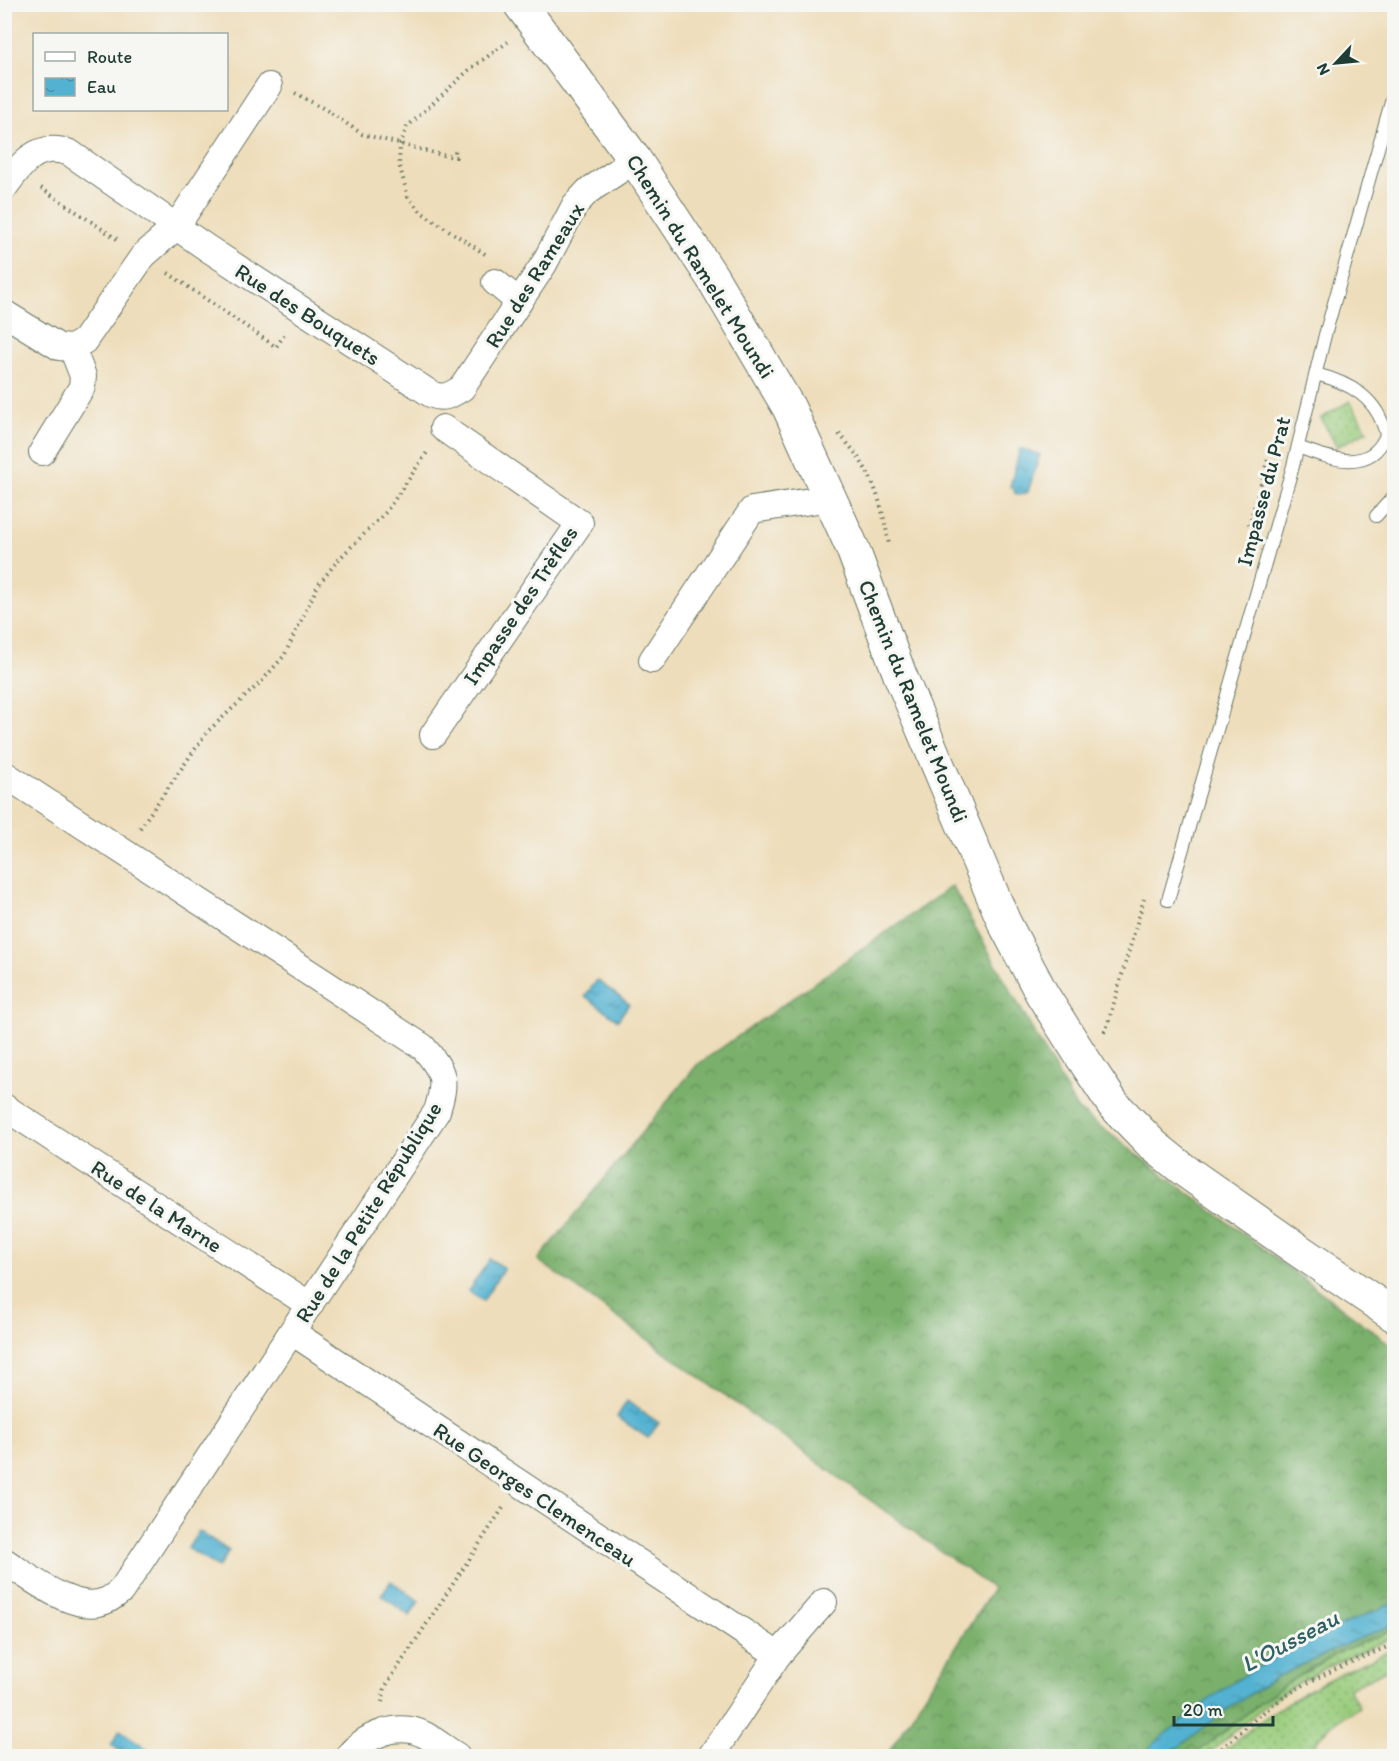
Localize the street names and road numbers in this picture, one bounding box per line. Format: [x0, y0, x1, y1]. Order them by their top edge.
street label: Chemin du Ramelet Moundi [620, 149, 781, 383]
street label: Rue des Rameaux [479, 197, 590, 353]
street label: Rue des Bouquets [230, 257, 385, 371]
street label: Impasse du Prat [1231, 413, 1296, 569]
street label: Impasse des Trèfles [457, 521, 584, 690]
street label: Chemin du Ramelet Moundi [852, 576, 975, 826]
street label: Rue de la Petite République [289, 1097, 448, 1328]
street label: Rue de la Marne [86, 1154, 227, 1259]
street label: Rue Georges Clemenceau [428, 1416, 641, 1572]

